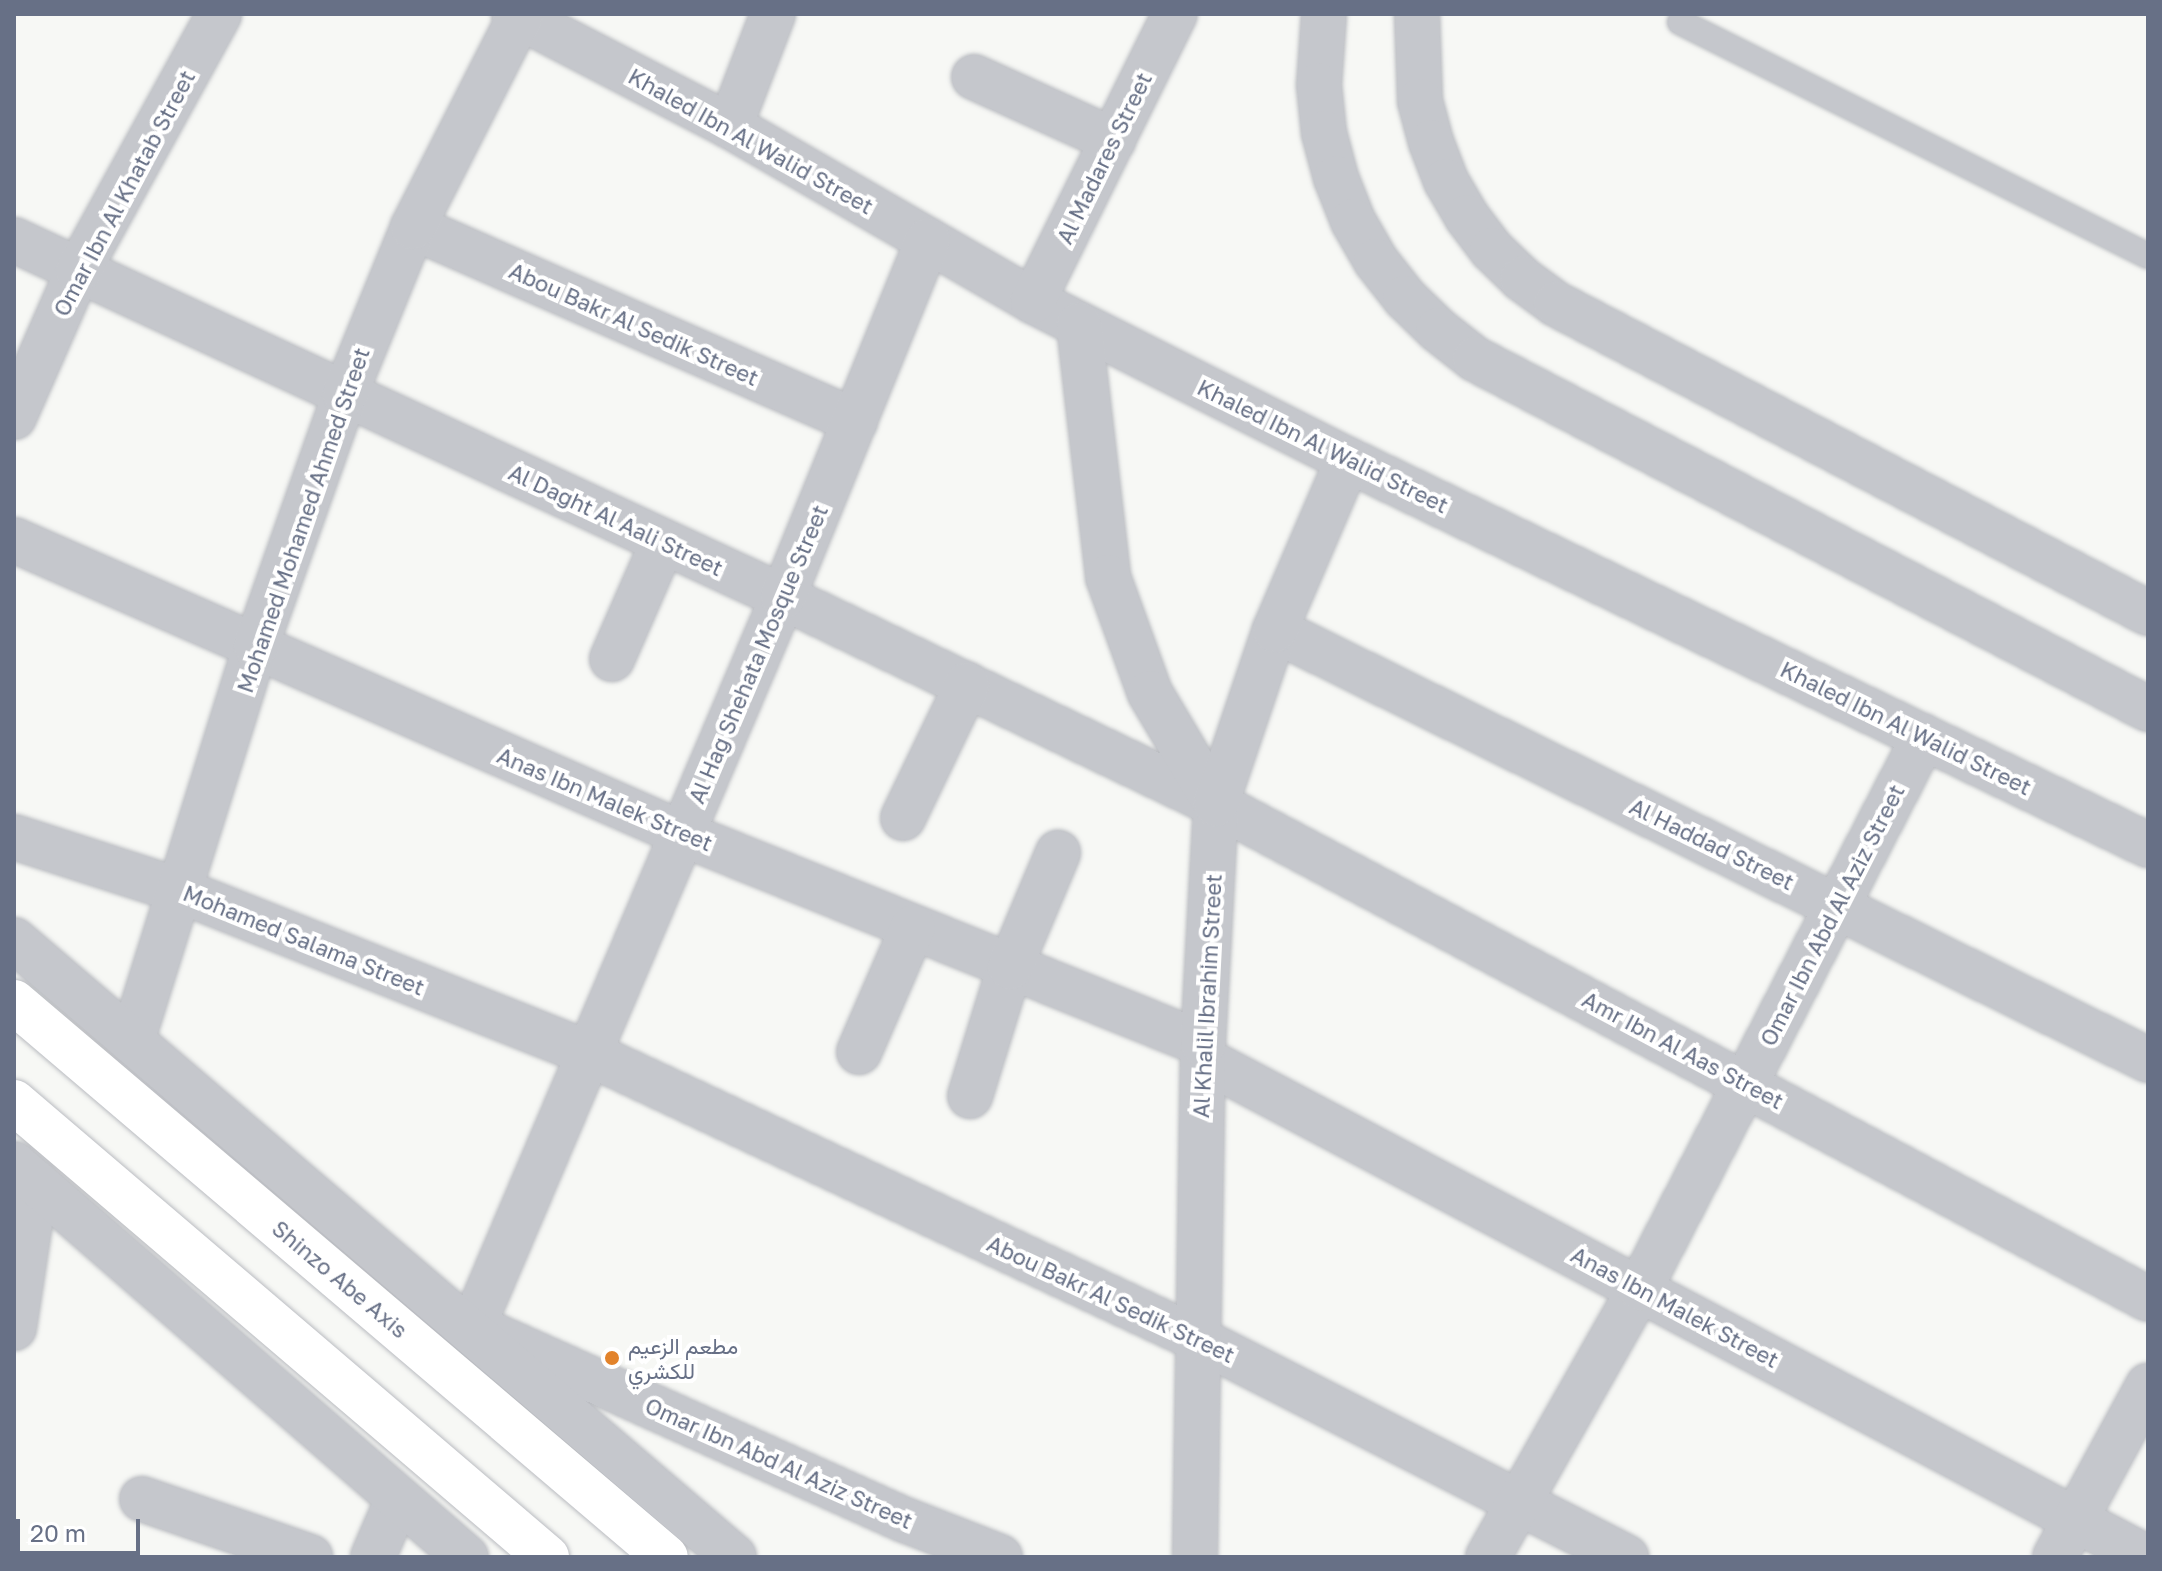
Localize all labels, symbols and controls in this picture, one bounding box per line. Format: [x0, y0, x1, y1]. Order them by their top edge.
street label: Khaled Ibn Al Walid Street [624, 63, 878, 219]
street label: Omar Ibn Al Khatab Street [48, 65, 200, 321]
street label: Al Madares Street [1051, 68, 1157, 248]
street label: Abou Bakr Al Sedik Street [505, 257, 763, 391]
street label: Mohamed Mohamed Ahmed Street [231, 344, 375, 696]
street label: Khaled Ibn Al Walid Street [1193, 374, 1453, 518]
street label: Al Daght Al Aali Street [505, 459, 727, 581]
street label: Al Hag Shehata Mosque Street [683, 501, 833, 807]
street label: Khaled Ibn Al Walid Street [1776, 656, 2036, 800]
street label: Anas Ibn Malek Street [493, 742, 717, 856]
street label: Omar Ibn Abd Al Aziz Street [1754, 780, 1910, 1050]
street label: Al Haddad Street [1625, 793, 1799, 895]
street label: Al Khalil Ibrahim Street [1187, 873, 1227, 1119]
street label: Mohamed Salama Street [180, 879, 428, 1001]
street label: Amr Ibn Al Aas Street [1578, 986, 1788, 1114]
street label: Shinzo Abe Axis [267, 1215, 413, 1343]
street label: Abou Bakr Al Sedik Street [983, 1230, 1239, 1368]
street label: Anas Ibn Malek Street [1567, 1241, 1783, 1373]
place label: مطعم الزعيم للكشري [628, 1332, 738, 1384]
marker: مطعم الزعيم للكشري [603, 1349, 621, 1367]
street label: Omar Ibn Abd Al Aziz Street [641, 1392, 917, 1534]
scale bar [20, 1503, 144, 1553]
text: 20 m [30, 1518, 86, 1547]

